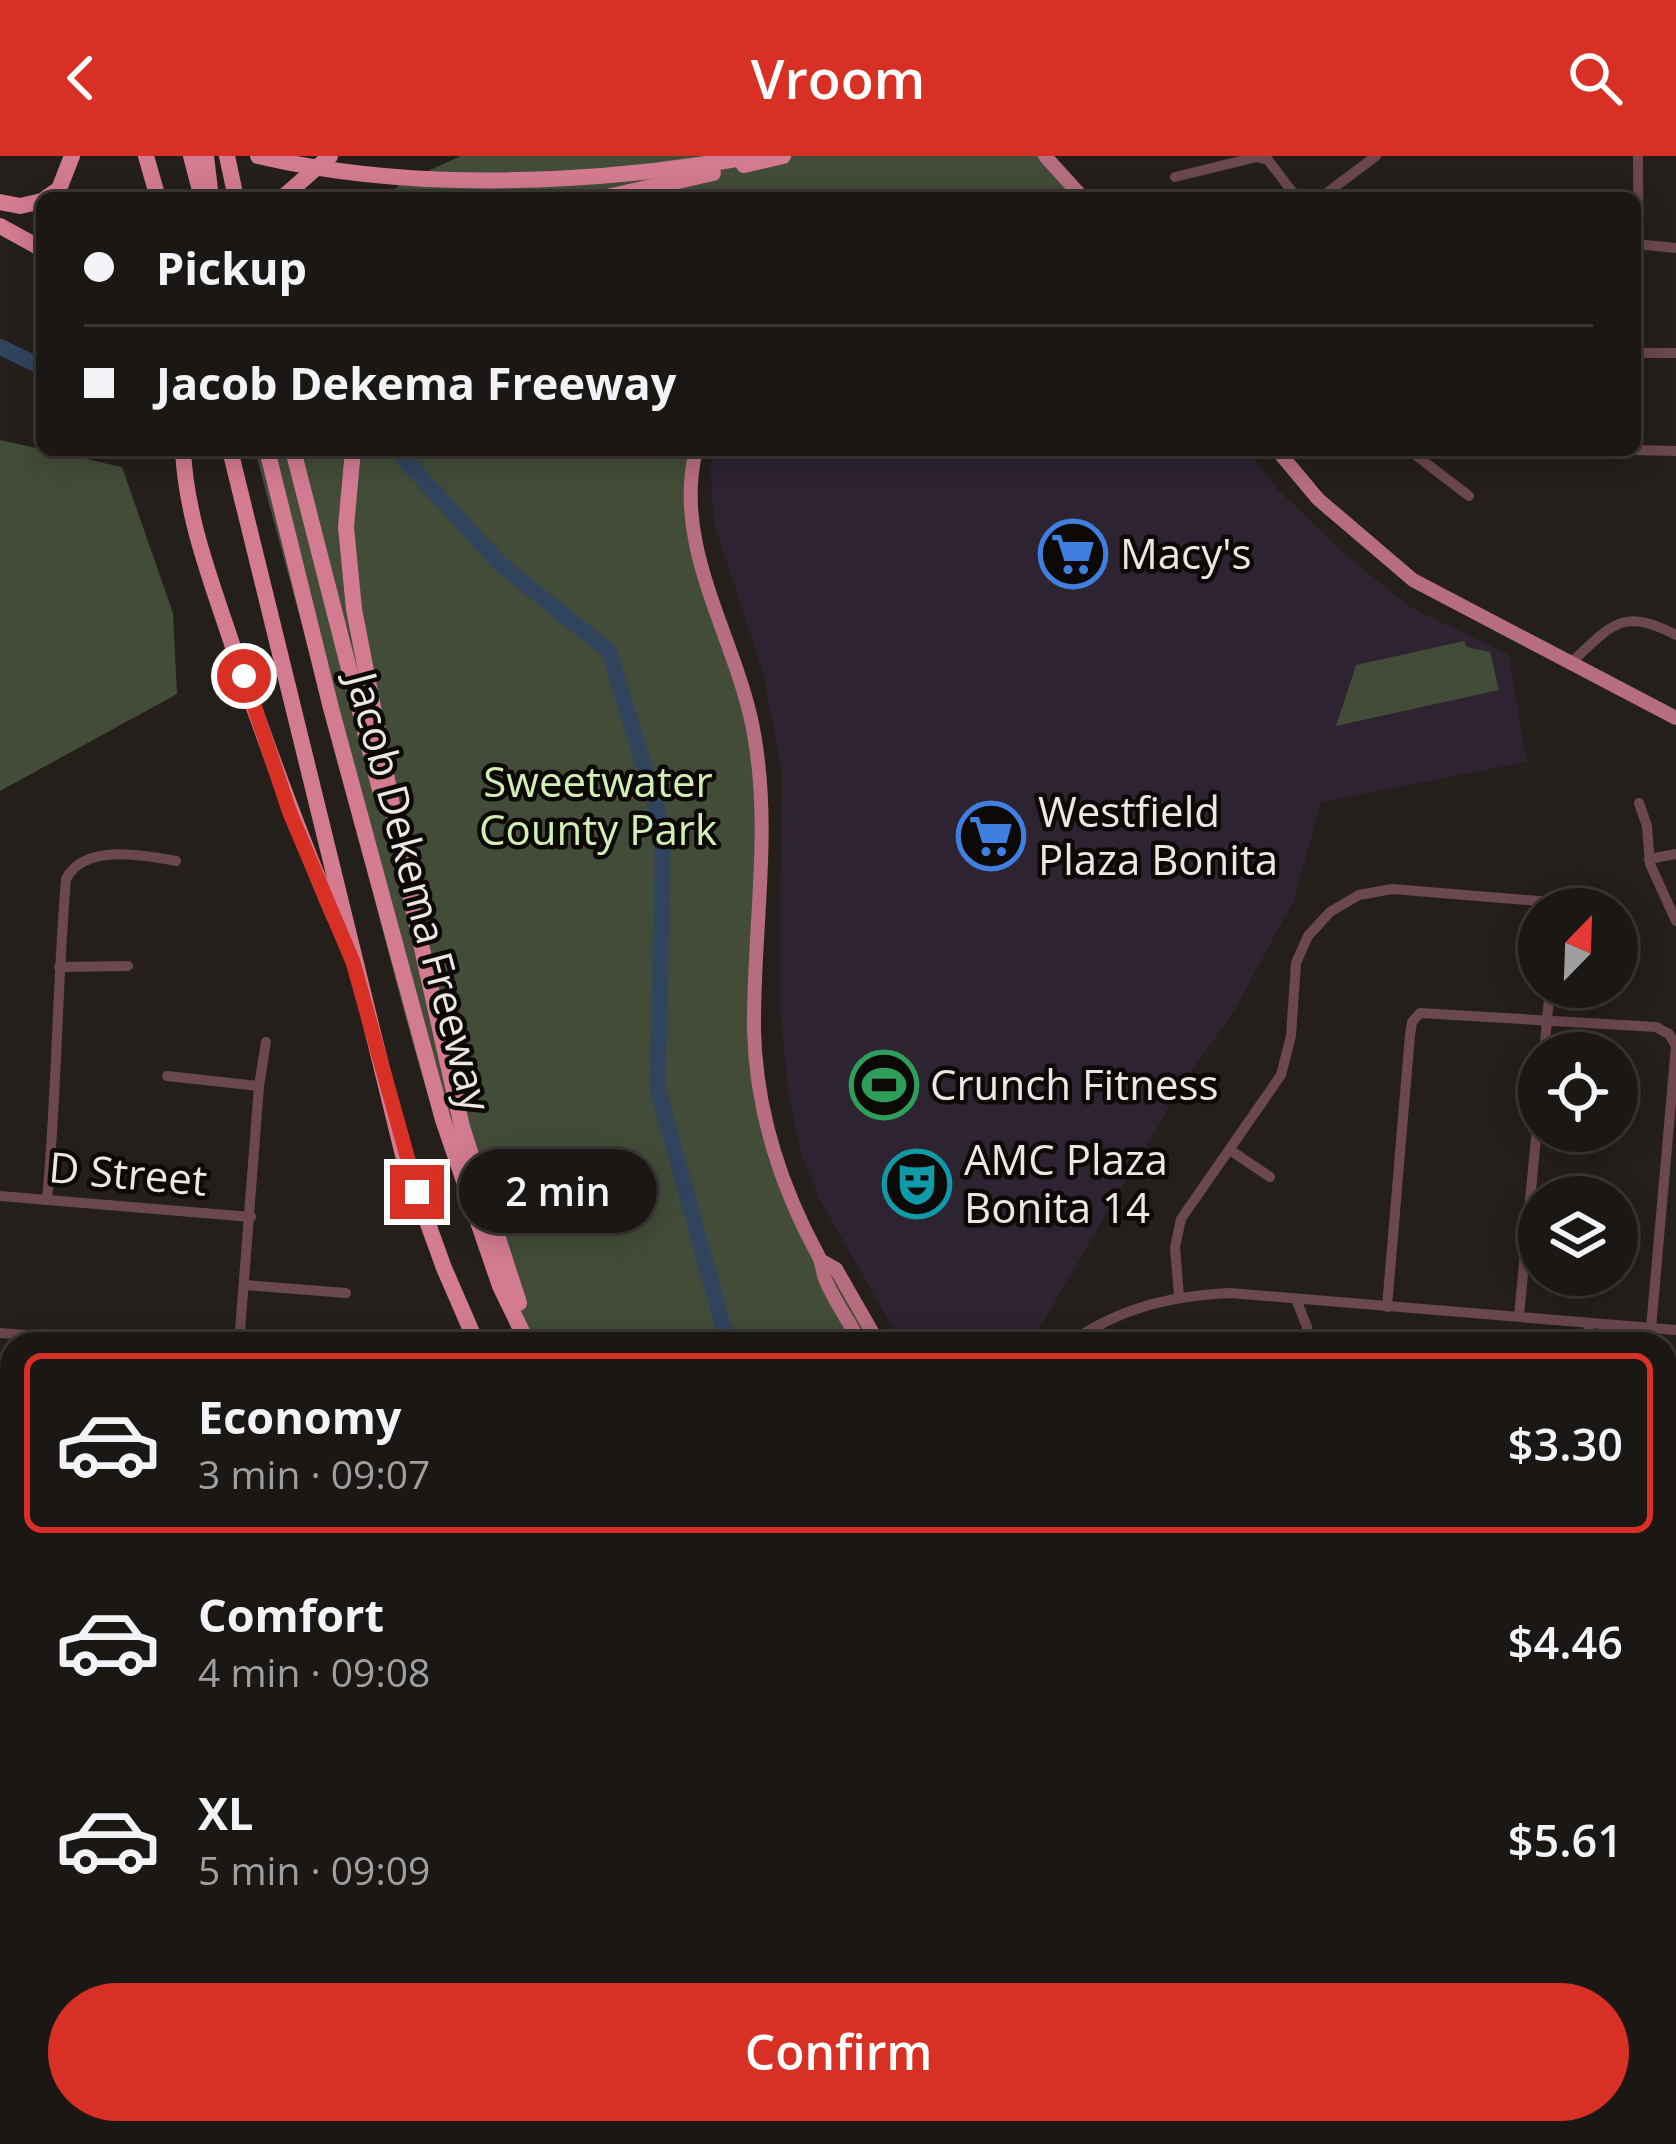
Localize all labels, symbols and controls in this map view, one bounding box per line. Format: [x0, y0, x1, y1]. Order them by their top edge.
text: Vroom [751, 41, 925, 115]
icon: back [48, 45, 114, 111]
icon: search [1562, 45, 1628, 111]
text: Pickup [156, 237, 307, 298]
text: Jacob Dekema Freeway [156, 352, 676, 413]
supermarket icon: Macy's [1038, 519, 1108, 589]
place label: Macy's [1120, 524, 1252, 581]
route start [217, 649, 271, 703]
street label: Jacob Dekema Freeway [333, 662, 507, 1118]
park label: Sweetwater County Park [479, 752, 717, 857]
place label: Westfield Plaza Bonita [1038, 782, 1278, 887]
supermarket icon: Westfield Plaza Bonita [956, 801, 1026, 871]
north arrow [1518, 888, 1638, 1008]
map controls [1518, 888, 1638, 1296]
button: locate [1518, 1032, 1638, 1152]
sports icon: Crunch Fitness [849, 1050, 919, 1120]
place label: Crunch Fitness [930, 1055, 1219, 1112]
place label: AMC Plaza Bonita 14 [964, 1130, 1168, 1235]
street label: D Street [47, 1137, 210, 1208]
theatre icon: AMC Plaza Bonita 14 [882, 1149, 952, 1219]
callout: 2 min [459, 1150, 657, 1234]
text: 2 min [505, 1164, 611, 1217]
route end [390, 1165, 444, 1219]
button: layers [1518, 1176, 1638, 1296]
text: Economy [198, 1386, 401, 1447]
icon: car [54, 1389, 162, 1497]
text: $3.30 [1508, 1413, 1623, 1474]
text: 3 min · 09:07 [198, 1447, 430, 1500]
text: Comfort [198, 1584, 384, 1645]
icon: car [54, 1587, 162, 1695]
text: $4.46 [1508, 1611, 1623, 1672]
text: 4 min · 09:08 [198, 1645, 430, 1698]
text: XL [198, 1782, 253, 1843]
icon: car [54, 1785, 162, 1893]
text: $5.61 [1508, 1809, 1623, 1870]
text: 5 min · 09:09 [198, 1843, 430, 1896]
button: Confirm [48, 1983, 1629, 2121]

